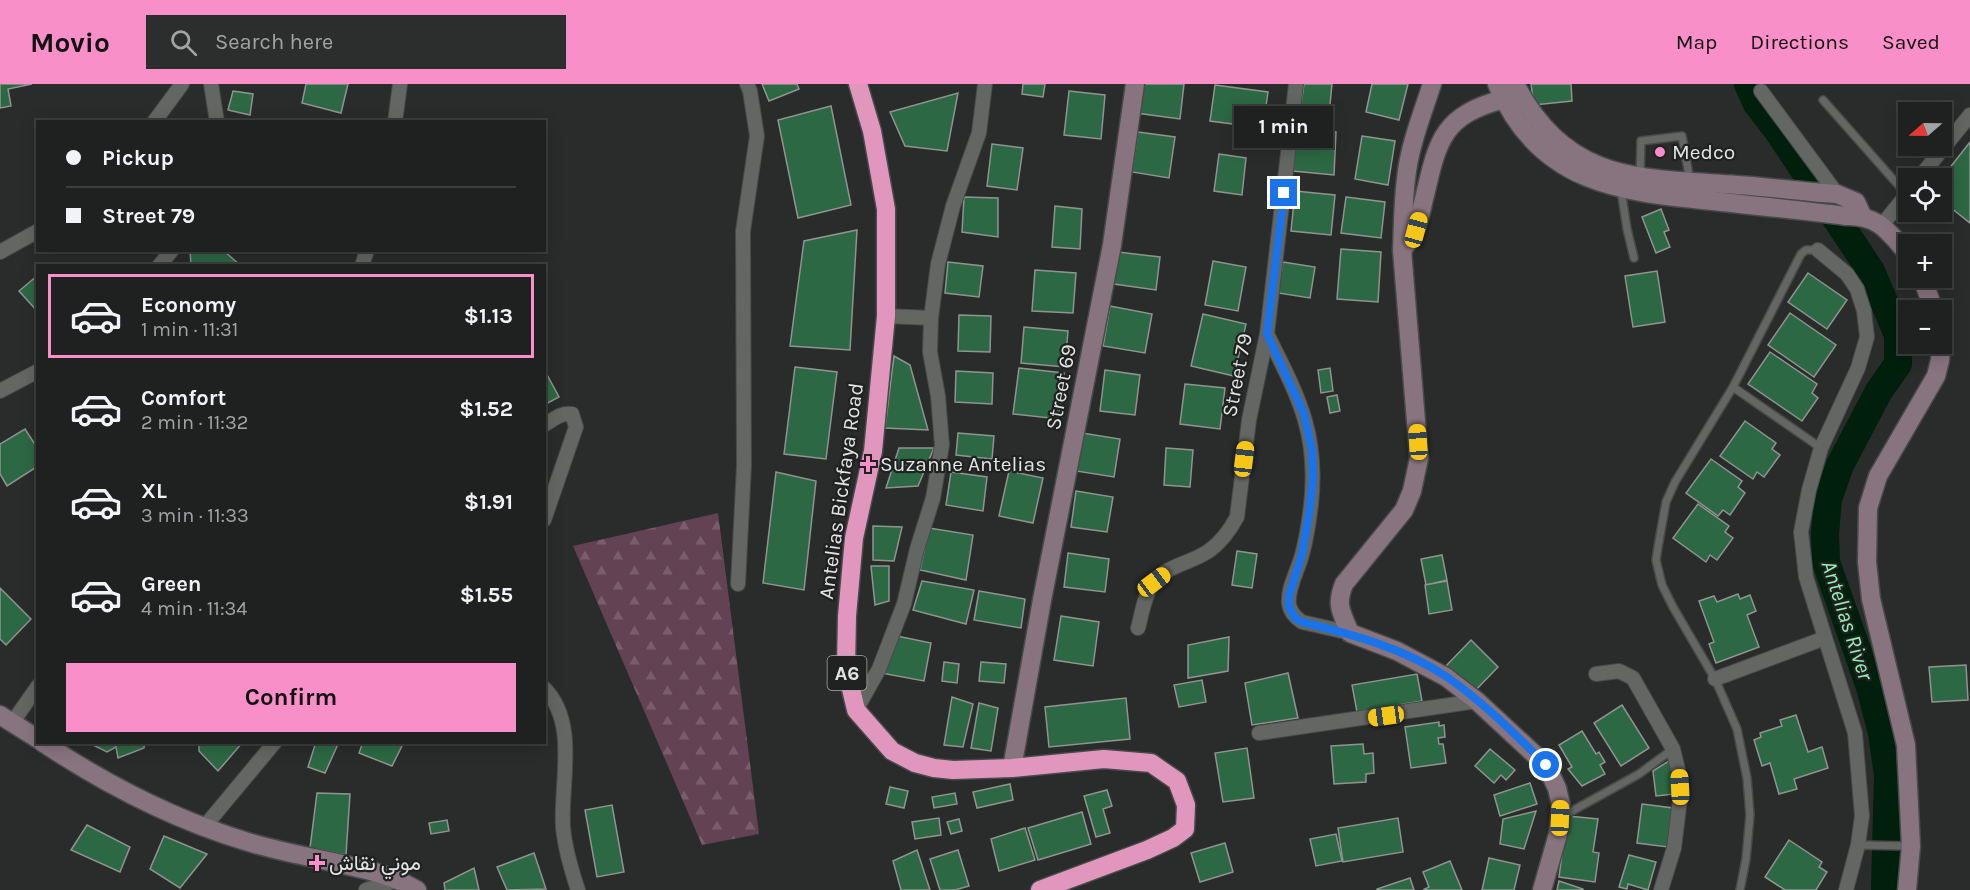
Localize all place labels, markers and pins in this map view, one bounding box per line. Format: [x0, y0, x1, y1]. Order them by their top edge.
place label: Medco [1672, 140, 1735, 164]
marker: Medco [1653, 145, 1667, 159]
place label: Suzanne Antelias [880, 452, 1046, 476]
marker: Suzanne Antelias [861, 457, 875, 471]
place label: موني نقاش [329, 851, 421, 880]
marker: موني نقاش [310, 856, 324, 870]

